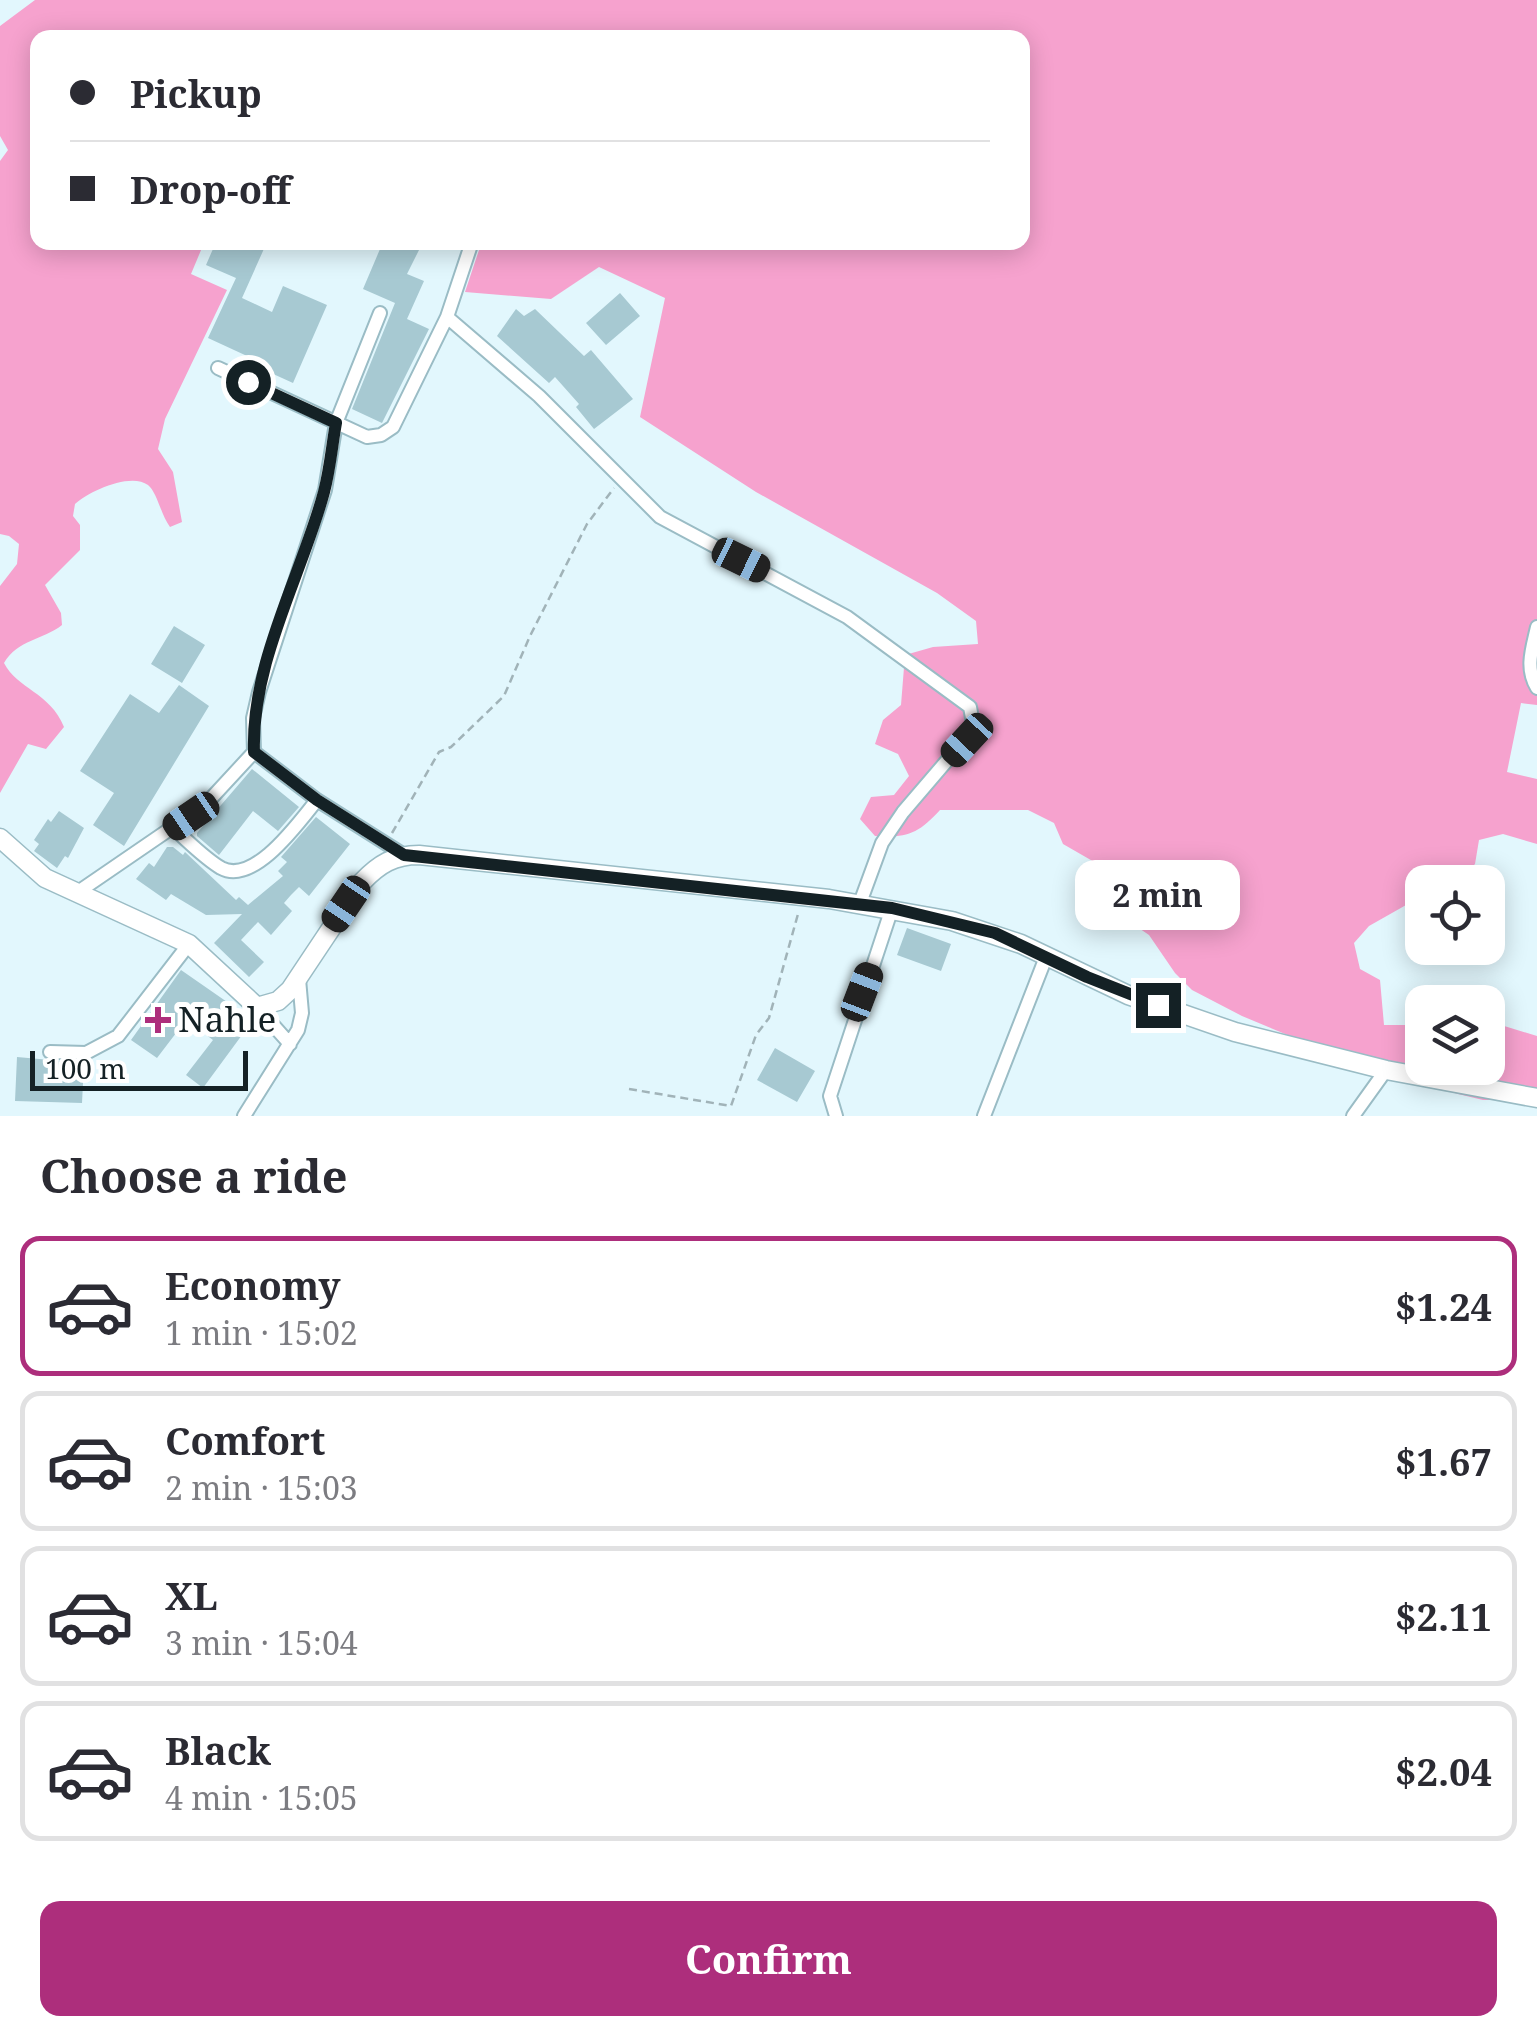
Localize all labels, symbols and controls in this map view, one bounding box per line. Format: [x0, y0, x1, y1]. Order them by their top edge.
text: Pickup [130, 67, 262, 119]
text: Drop-off [130, 163, 291, 215]
route start [226, 360, 271, 405]
car [707, 533, 775, 587]
car [936, 708, 998, 772]
car [158, 787, 224, 845]
callout: 2 min [1076, 860, 1240, 930]
map controls [1405, 865, 1505, 1085]
button: locate [1405, 865, 1505, 965]
car [317, 871, 375, 937]
text: 2 min [1112, 873, 1203, 916]
car [837, 959, 887, 1025]
route end [1136, 983, 1181, 1028]
button: layers [1405, 985, 1505, 1085]
place label: Nahle [178, 995, 276, 1042]
marker: Nahle [147, 1009, 169, 1031]
scale bar [30, 1046, 248, 1090]
text: 100 m [45, 1049, 126, 1087]
text: Choose a ride [40, 1145, 348, 1206]
text: Economy [165, 1259, 341, 1311]
icon: car [45, 1261, 135, 1351]
text: $1.24 [1395, 1280, 1492, 1332]
text: 1 min · 15:02 [165, 1311, 358, 1354]
text: Comfort [165, 1414, 325, 1466]
icon: car [45, 1416, 135, 1506]
text: $1.67 [1395, 1435, 1492, 1487]
text: 2 min · 15:03 [165, 1466, 358, 1509]
text: XL [165, 1569, 218, 1621]
icon: car [45, 1571, 135, 1661]
text: $2.11 [1395, 1590, 1492, 1642]
text: 3 min · 15:04 [165, 1621, 358, 1664]
text: Black [165, 1724, 271, 1776]
icon: car [45, 1726, 135, 1816]
text: $2.04 [1395, 1745, 1492, 1797]
text: 4 min · 15:05 [165, 1776, 358, 1819]
button: Confirm [40, 1901, 1497, 2016]

